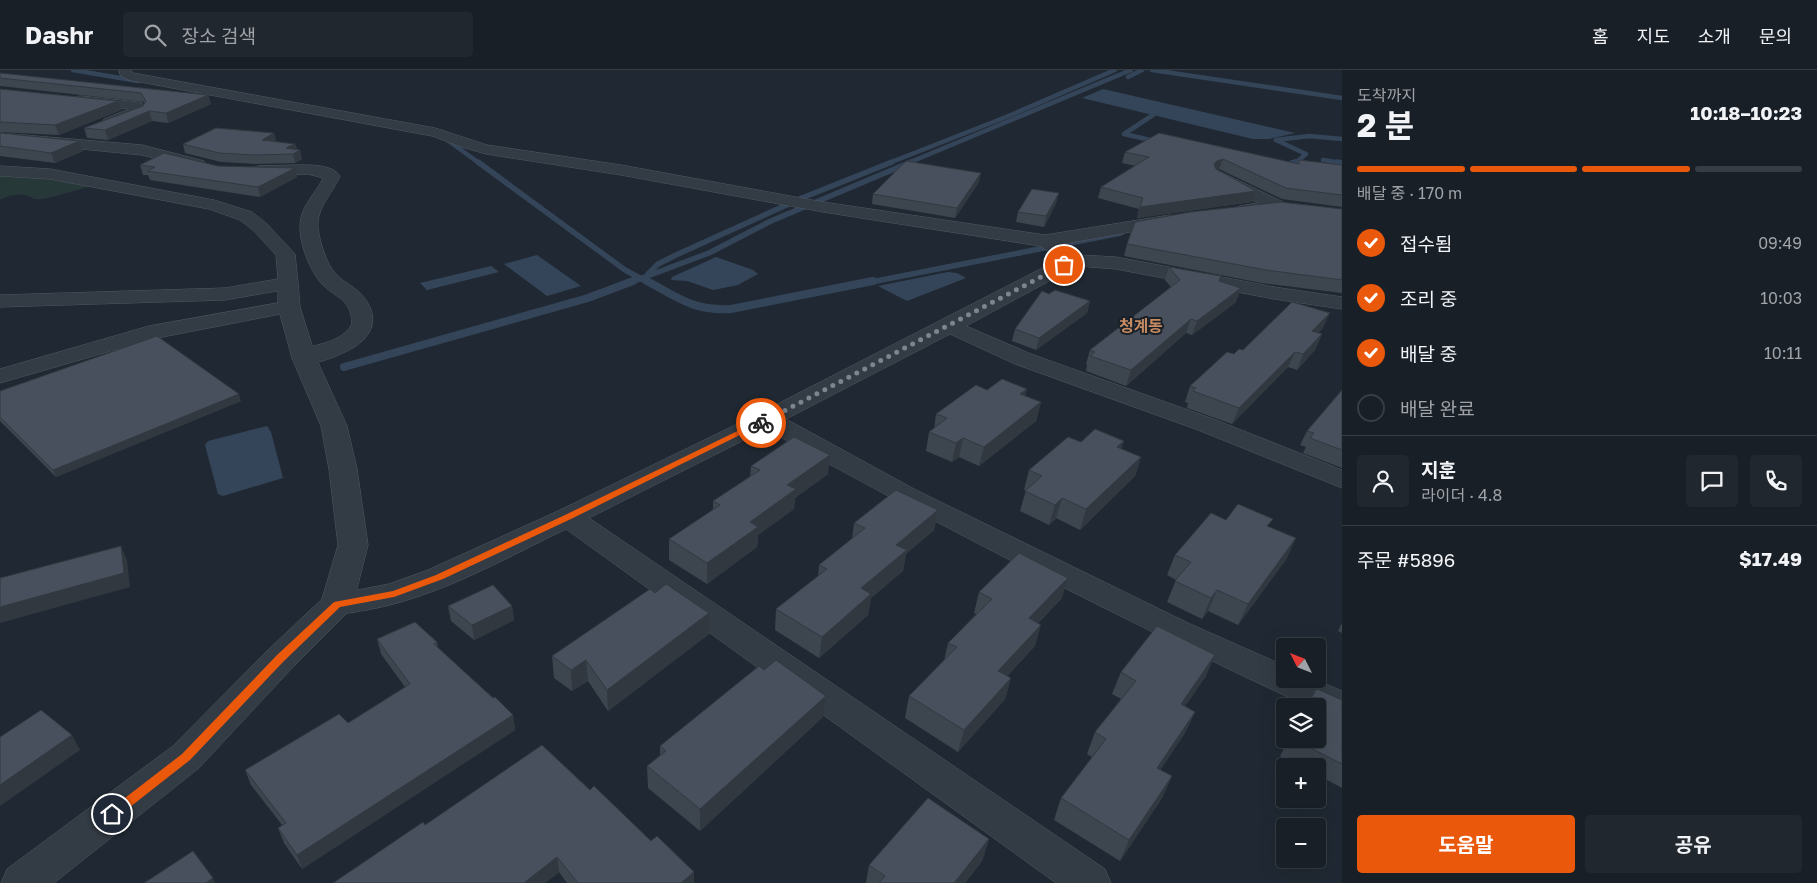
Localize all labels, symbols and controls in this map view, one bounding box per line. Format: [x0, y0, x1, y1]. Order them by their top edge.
search box [123, 12, 473, 57]
text: Dashr [25, 20, 93, 49]
icon: search [141, 21, 169, 49]
text: 장소 검색 [181, 24, 256, 47]
text: 홈 [1592, 25, 1609, 47]
text: 지도 [1637, 25, 1670, 47]
text: 소개 [1698, 25, 1731, 47]
text: 문의 [1759, 25, 1792, 47]
text: 도착까지 [1357, 85, 1416, 105]
text: 10:18–10:23 [1690, 101, 1802, 124]
text: 2 분 [1357, 106, 1414, 144]
text: 배달 중 · 170 m [1357, 183, 1462, 203]
icon: check [1357, 229, 1385, 257]
text: 접수됨 [1400, 232, 1452, 255]
text: 09:49 [1758, 233, 1802, 253]
pin [1043, 244, 1085, 286]
icon: bag [1050, 251, 1078, 279]
icon: check [1357, 284, 1385, 312]
text: 조리 중 [1400, 287, 1457, 310]
text: 10:03 [1760, 288, 1802, 308]
district label: 청계동 [1119, 316, 1163, 336]
icon: check [1357, 339, 1385, 367]
text: 배달 중 [1400, 342, 1457, 365]
text: 10:11 [1764, 343, 1802, 363]
text: 배달 완료 [1400, 397, 1475, 420]
courier [736, 398, 786, 448]
icon: bike [747, 409, 775, 437]
button: person [1357, 455, 1409, 507]
button: chat [1686, 455, 1738, 507]
button: phone [1750, 455, 1802, 507]
text: 지훈 [1421, 458, 1456, 481]
text: 라이더 · 4.8 [1421, 485, 1502, 505]
text: $17.49 [1739, 547, 1802, 570]
text: 주문 #5896 [1357, 548, 1455, 571]
north arrow [1276, 638, 1326, 688]
map controls [1276, 638, 1326, 868]
button: layers [1276, 698, 1326, 748]
button: + [1276, 758, 1326, 808]
pin [91, 793, 133, 835]
icon: home [98, 800, 126, 828]
button: 도움말 [1357, 815, 1575, 873]
button: 공유 [1585, 815, 1802, 873]
button: − [1276, 818, 1326, 868]

